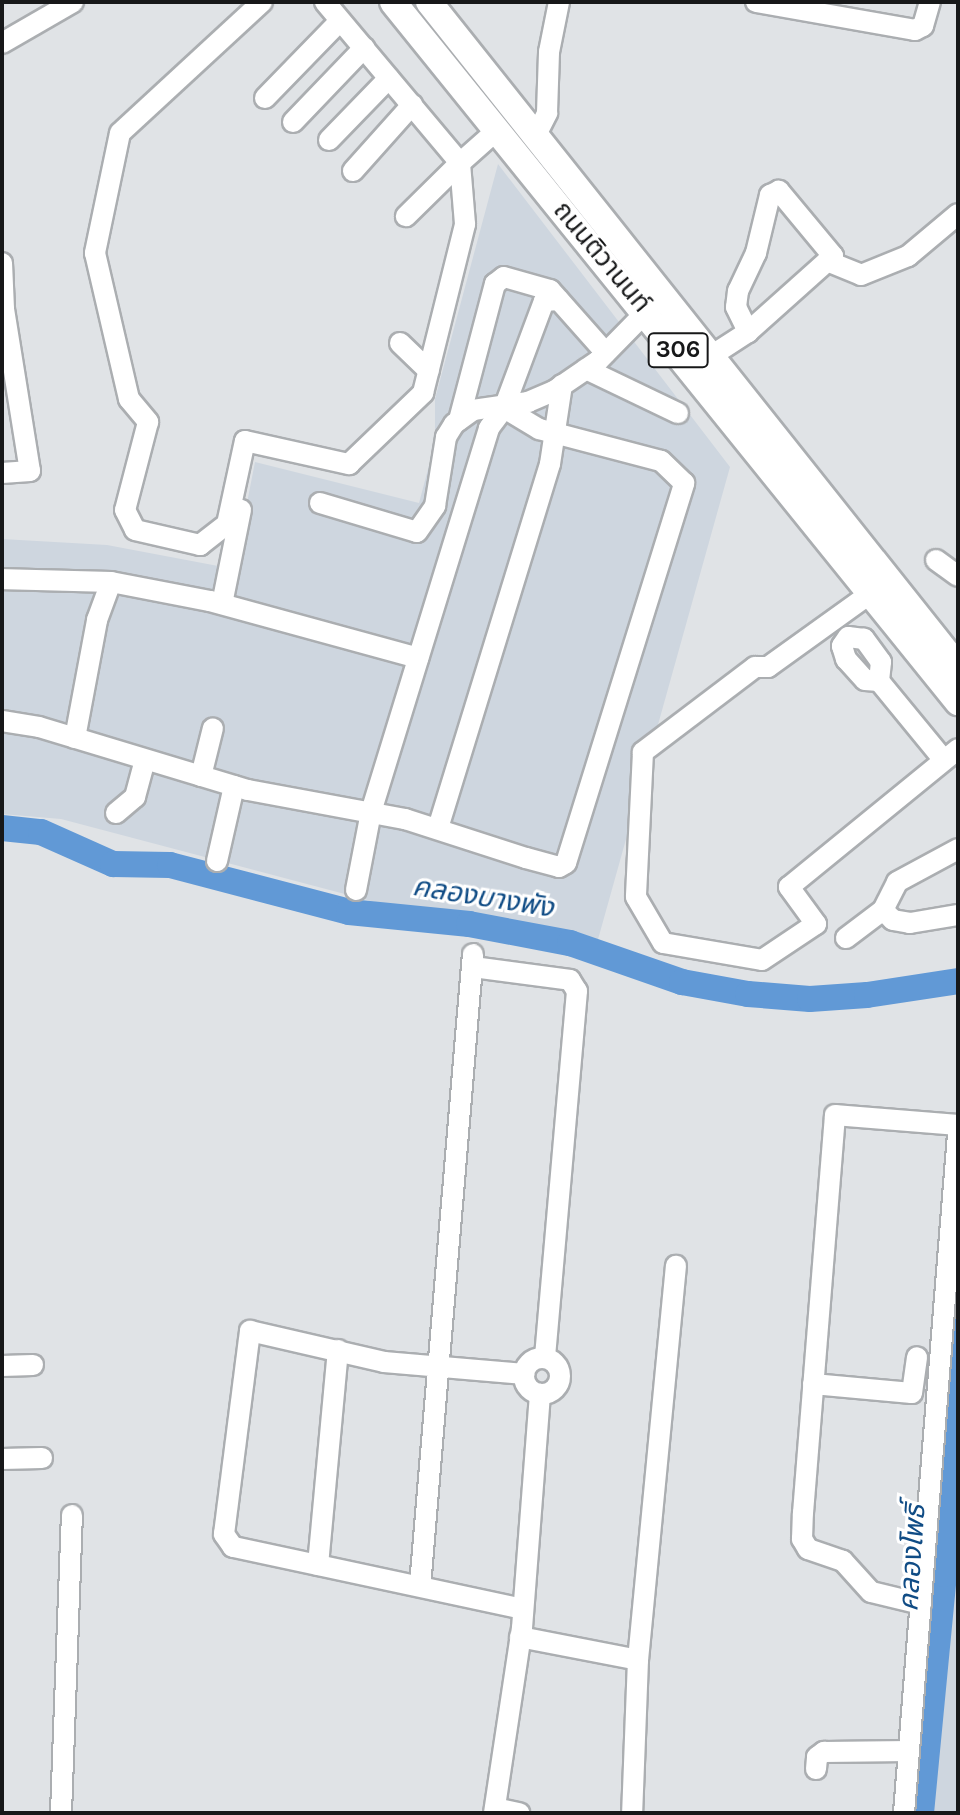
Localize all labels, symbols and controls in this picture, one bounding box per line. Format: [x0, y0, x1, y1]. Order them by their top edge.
street label: ถนนติวานนท์ [547, 195, 657, 319]
road number: 306 [646, 330, 710, 370]
water label: คลองบางพัง [410, 869, 556, 925]
water label: คลองโพธิ์ [892, 1503, 932, 1613]

